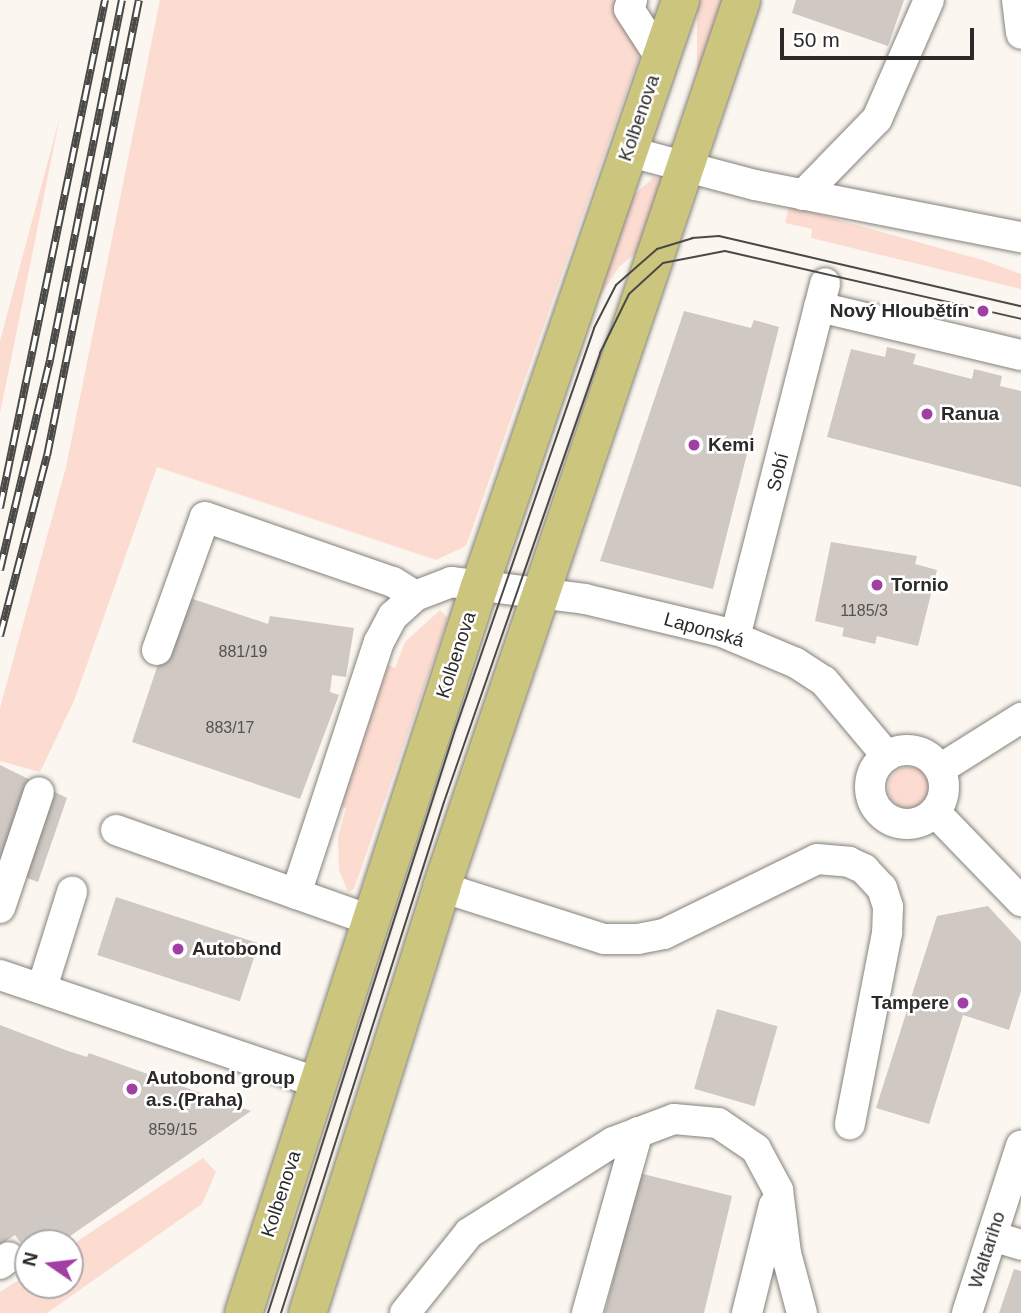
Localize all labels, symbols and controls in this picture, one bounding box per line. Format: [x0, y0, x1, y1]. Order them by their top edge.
scale bar [783, 14, 977, 58]
text: 50 m [793, 28, 840, 51]
street label: Kolbenova [614, 72, 664, 164]
place label: Nový Hloubětín [830, 300, 969, 322]
marker: Nový Hloubětín [975, 303, 991, 319]
place label: Ranua [941, 403, 999, 425]
marker: Ranua [919, 406, 935, 422]
place label: Kemi [708, 434, 754, 456]
marker: Kemi [686, 437, 702, 453]
street label: Sobí [762, 450, 794, 494]
place label: Tornio [891, 574, 949, 596]
marker: Tornio [869, 577, 885, 593]
house number: 1185/3 [840, 601, 888, 621]
street label: Laponská [661, 608, 747, 652]
street label: Kolbenova [431, 609, 481, 701]
house number: 881/19 [219, 642, 267, 662]
house number: 883/17 [206, 718, 254, 738]
place label: Autobond [192, 938, 282, 960]
marker: Autobond [170, 941, 186, 957]
place label: Tampere [871, 992, 949, 1014]
marker: Tampere [955, 995, 971, 1011]
place label: Autobond group a.s.(Praha) [146, 1067, 295, 1111]
marker: Autobond group a.s.(Praha) [124, 1081, 140, 1097]
house number: 859/15 [149, 1120, 197, 1140]
street label: Kolbenova [256, 1148, 306, 1240]
street label: Waltariho [964, 1209, 1010, 1291]
north arrow [14, 1229, 84, 1299]
text: N [18, 1250, 42, 1268]

